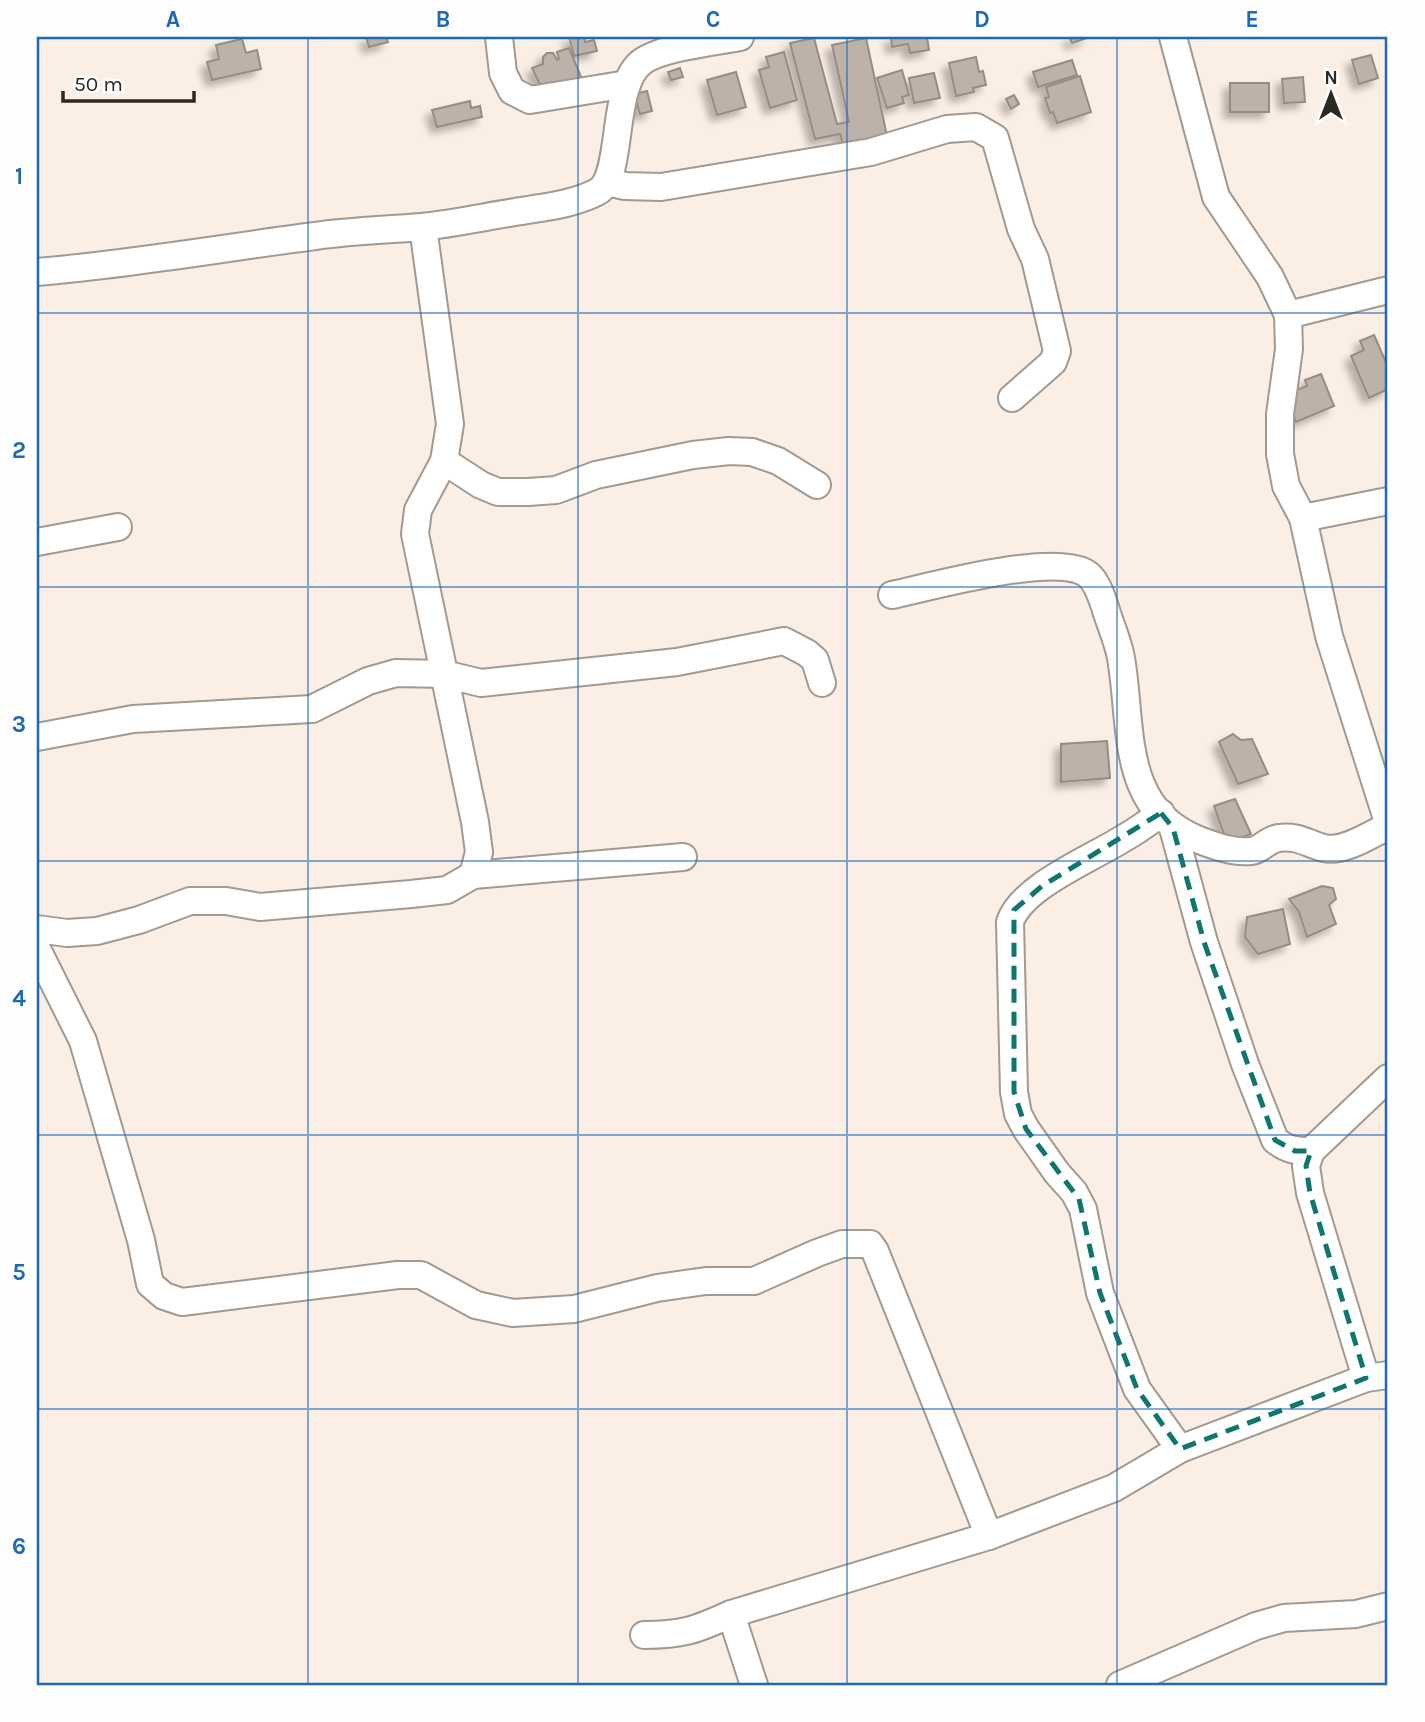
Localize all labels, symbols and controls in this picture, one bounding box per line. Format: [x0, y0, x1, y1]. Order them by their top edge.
text: A [166, 6, 180, 33]
text: B [436, 6, 450, 33]
text: C [706, 6, 720, 33]
text: D [974, 6, 990, 33]
text: E [1245, 6, 1259, 33]
scale bar [63, 60, 194, 104]
north arrow [1296, 60, 1366, 130]
text: N [1324, 67, 1338, 89]
text: 50 m [74, 72, 123, 96]
text: 1 [15, 163, 23, 190]
text: 2 [12, 437, 26, 464]
text: 3 [12, 711, 26, 738]
text: 4 [12, 985, 26, 1012]
text: 5 [12, 1259, 26, 1286]
text: 6 [12, 1533, 26, 1560]

